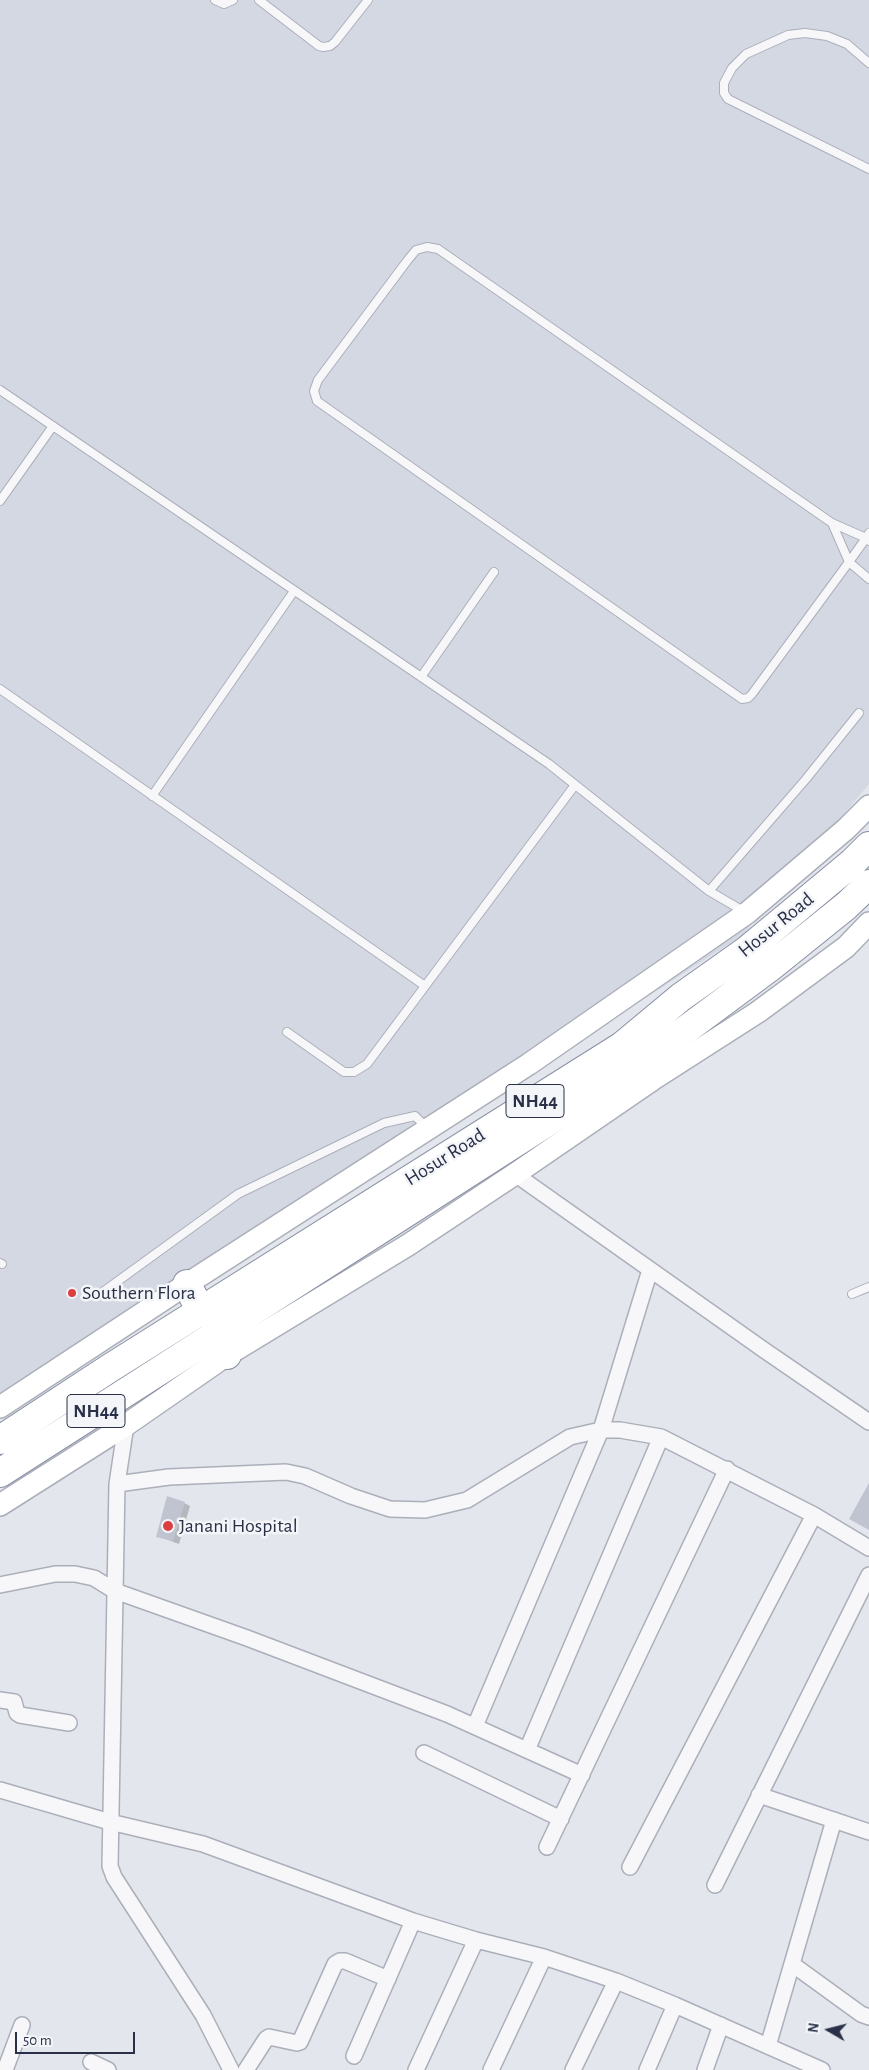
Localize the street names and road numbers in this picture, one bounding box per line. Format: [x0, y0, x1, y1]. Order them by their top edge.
street label: Hosur Road [733, 887, 819, 963]
road number: NH44 [506, 1084, 564, 1118]
street label: Hosur Road [400, 1123, 490, 1191]
road number: NH44 [67, 1394, 125, 1428]

